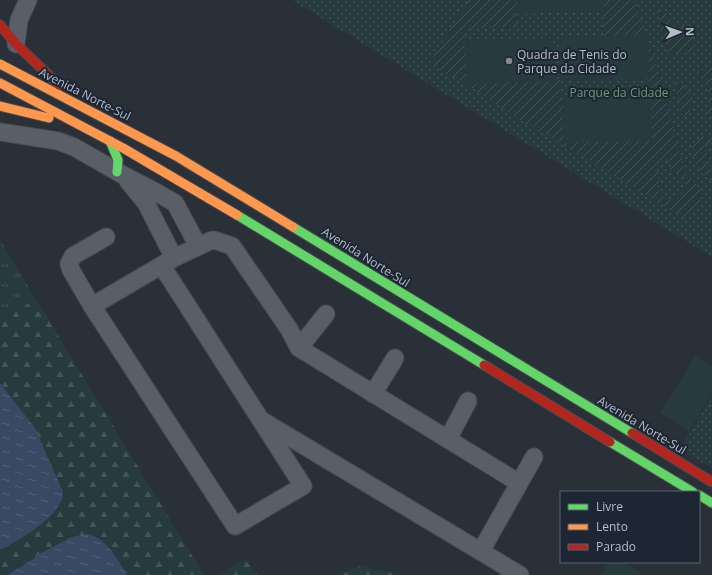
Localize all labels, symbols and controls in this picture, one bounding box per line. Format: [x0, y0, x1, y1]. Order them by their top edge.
north arrow [660, 12, 700, 52]
text: N [683, 27, 698, 36]
place label: Quadra de Tenis do Parque da Cidade [517, 46, 627, 77]
marker: Quadra de Tenis do Parque da Cidade [504, 56, 514, 66]
street label: Avenida Norte-Sul [36, 64, 134, 124]
park label: Parque da Cidade [569, 84, 669, 101]
street label: Avenida Norte-Sul [319, 223, 413, 291]
street label: Avenida Norte-Sul [594, 392, 690, 458]
legend [560, 491, 700, 563]
text: Livre [596, 498, 623, 515]
text: Lento [596, 518, 628, 535]
text: Parado [596, 538, 636, 555]

